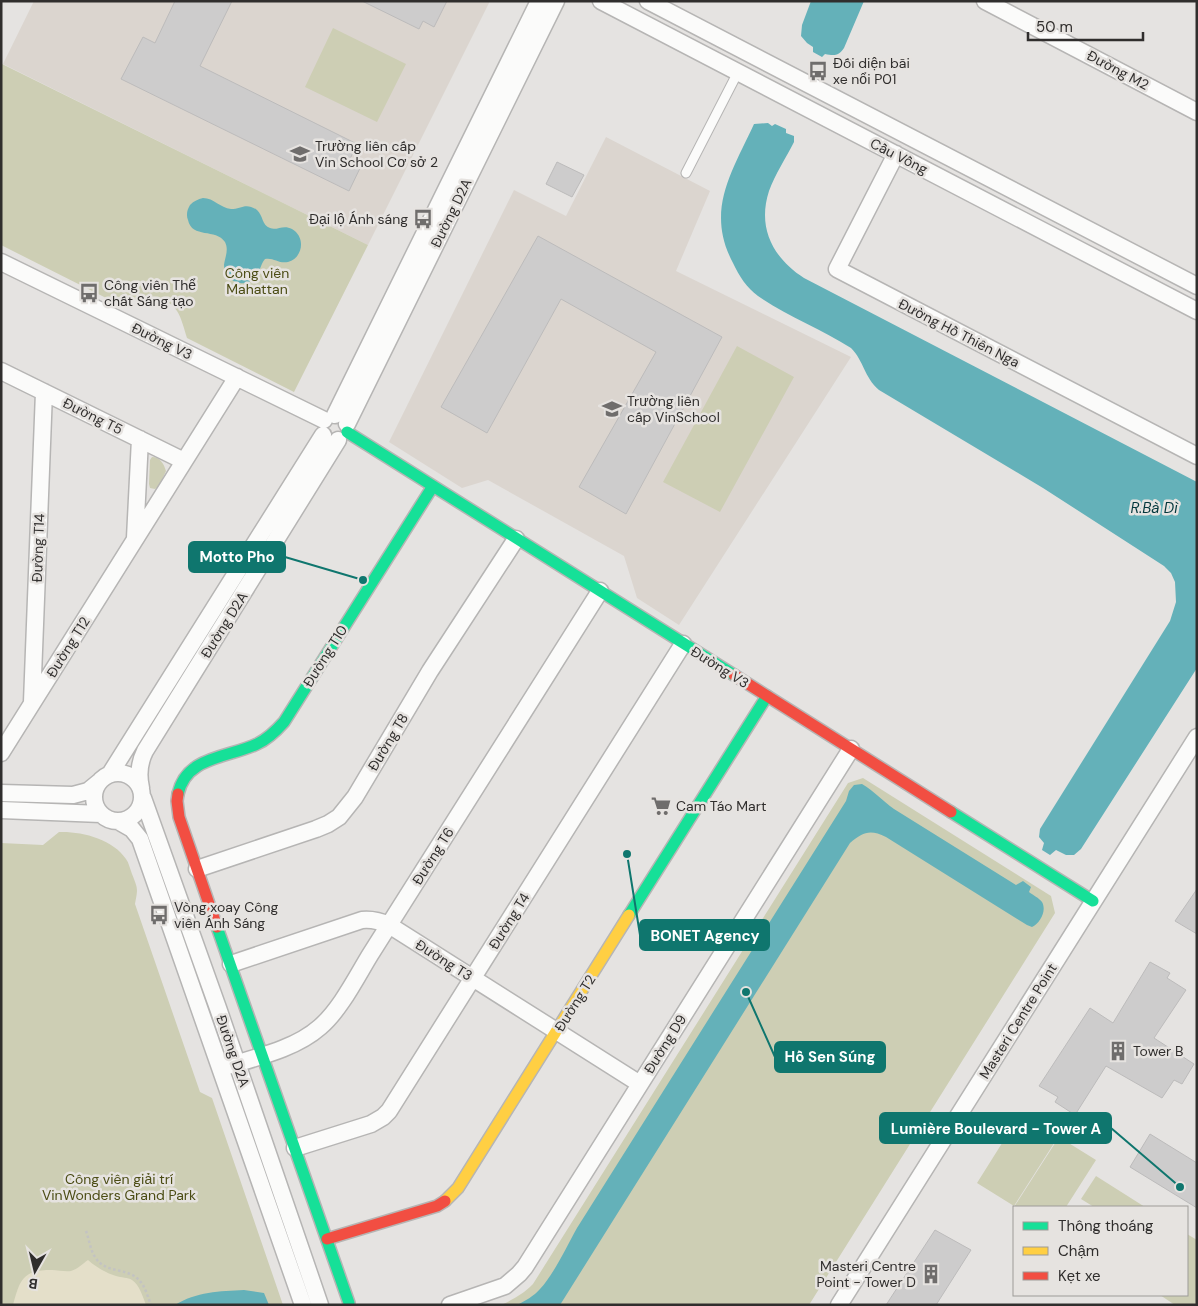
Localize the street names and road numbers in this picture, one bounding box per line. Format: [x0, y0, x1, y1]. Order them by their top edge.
street label: Đường M2 [1084, 46, 1152, 94]
street label: Cầu Vồng [867, 134, 931, 178]
street label: Đường D2A [427, 175, 475, 251]
street label: Đường Hồ Thiên Nga [895, 295, 1023, 371]
street label: Đường V3 [129, 319, 195, 363]
street label: Đường T5 [60, 394, 126, 438]
street label: Đường T14 [28, 513, 48, 583]
street label: Đường D2A [197, 589, 251, 661]
street label: Đường T12 [42, 613, 94, 681]
street label: Đường T10 [299, 622, 351, 690]
street label: Đường V3 [687, 642, 753, 692]
street label: Đường T8 [364, 710, 412, 774]
street label: Đường T6 [408, 824, 458, 888]
street label: Đường T4 [485, 889, 534, 953]
street label: Đường T3 [412, 935, 476, 985]
street label: Masteri Centre Point [975, 960, 1061, 1082]
street label: Đường T2 [550, 971, 600, 1035]
street label: Đường D9 [640, 1011, 690, 1077]
street label: Đường D2A [212, 1013, 254, 1089]

